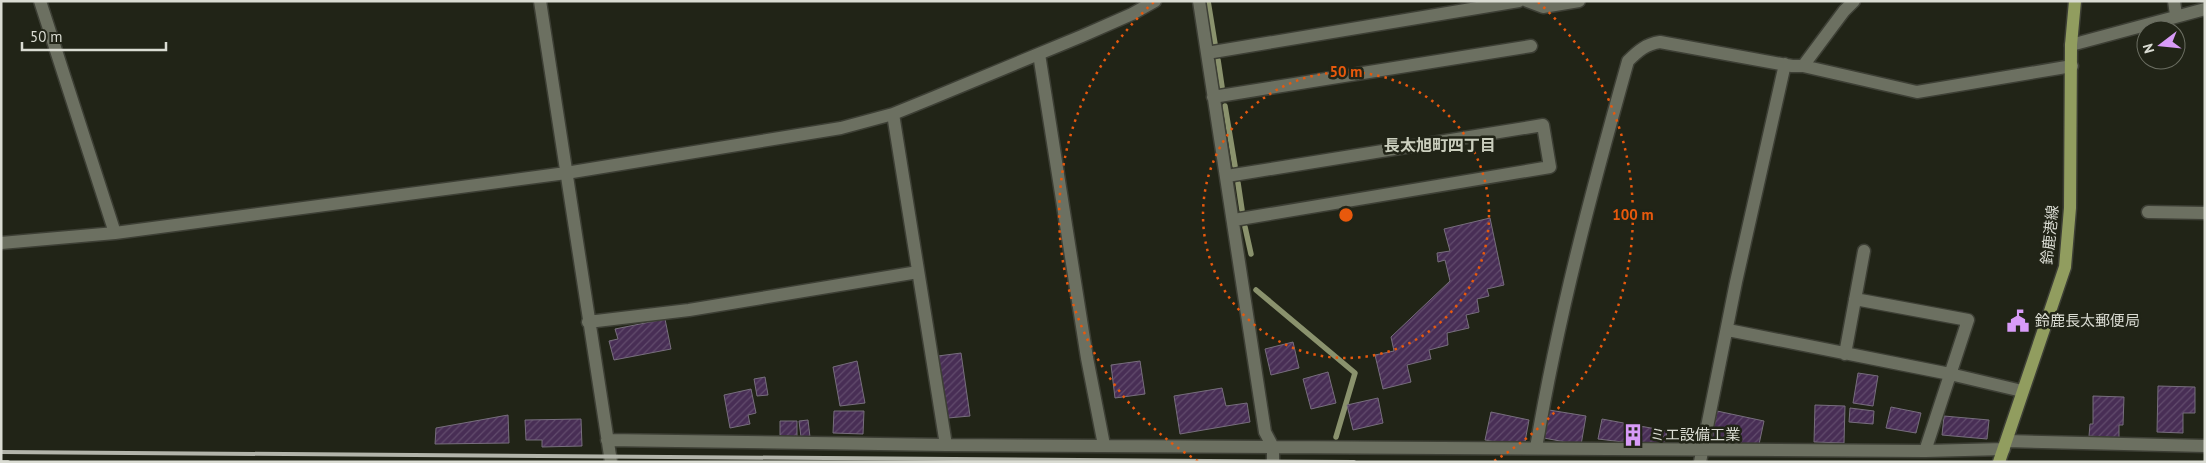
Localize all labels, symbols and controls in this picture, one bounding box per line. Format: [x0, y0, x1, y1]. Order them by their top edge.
scale bar [22, 20, 166, 52]
north arrow [2136, 20, 2186, 70]
text: 50 m [30, 27, 63, 46]
text: N [2139, 42, 2158, 55]
text: 50 m [1330, 62, 1362, 81]
district label: 長太旭町四丁目 [1384, 135, 1496, 155]
street label: 鈴鹿港線 [2037, 204, 2062, 266]
text: 100 m [1612, 205, 1654, 224]
centre of rings [1337, 206, 1355, 224]
public building icon: 鈴鹿長太郵便局 [2005, 308, 2031, 334]
place label: 鈴鹿長太郵便局 [2035, 311, 2140, 330]
building icon: ミエ設備工業 [1620, 422, 1646, 448]
place label: ミエ設備工業 [1650, 425, 1740, 444]

